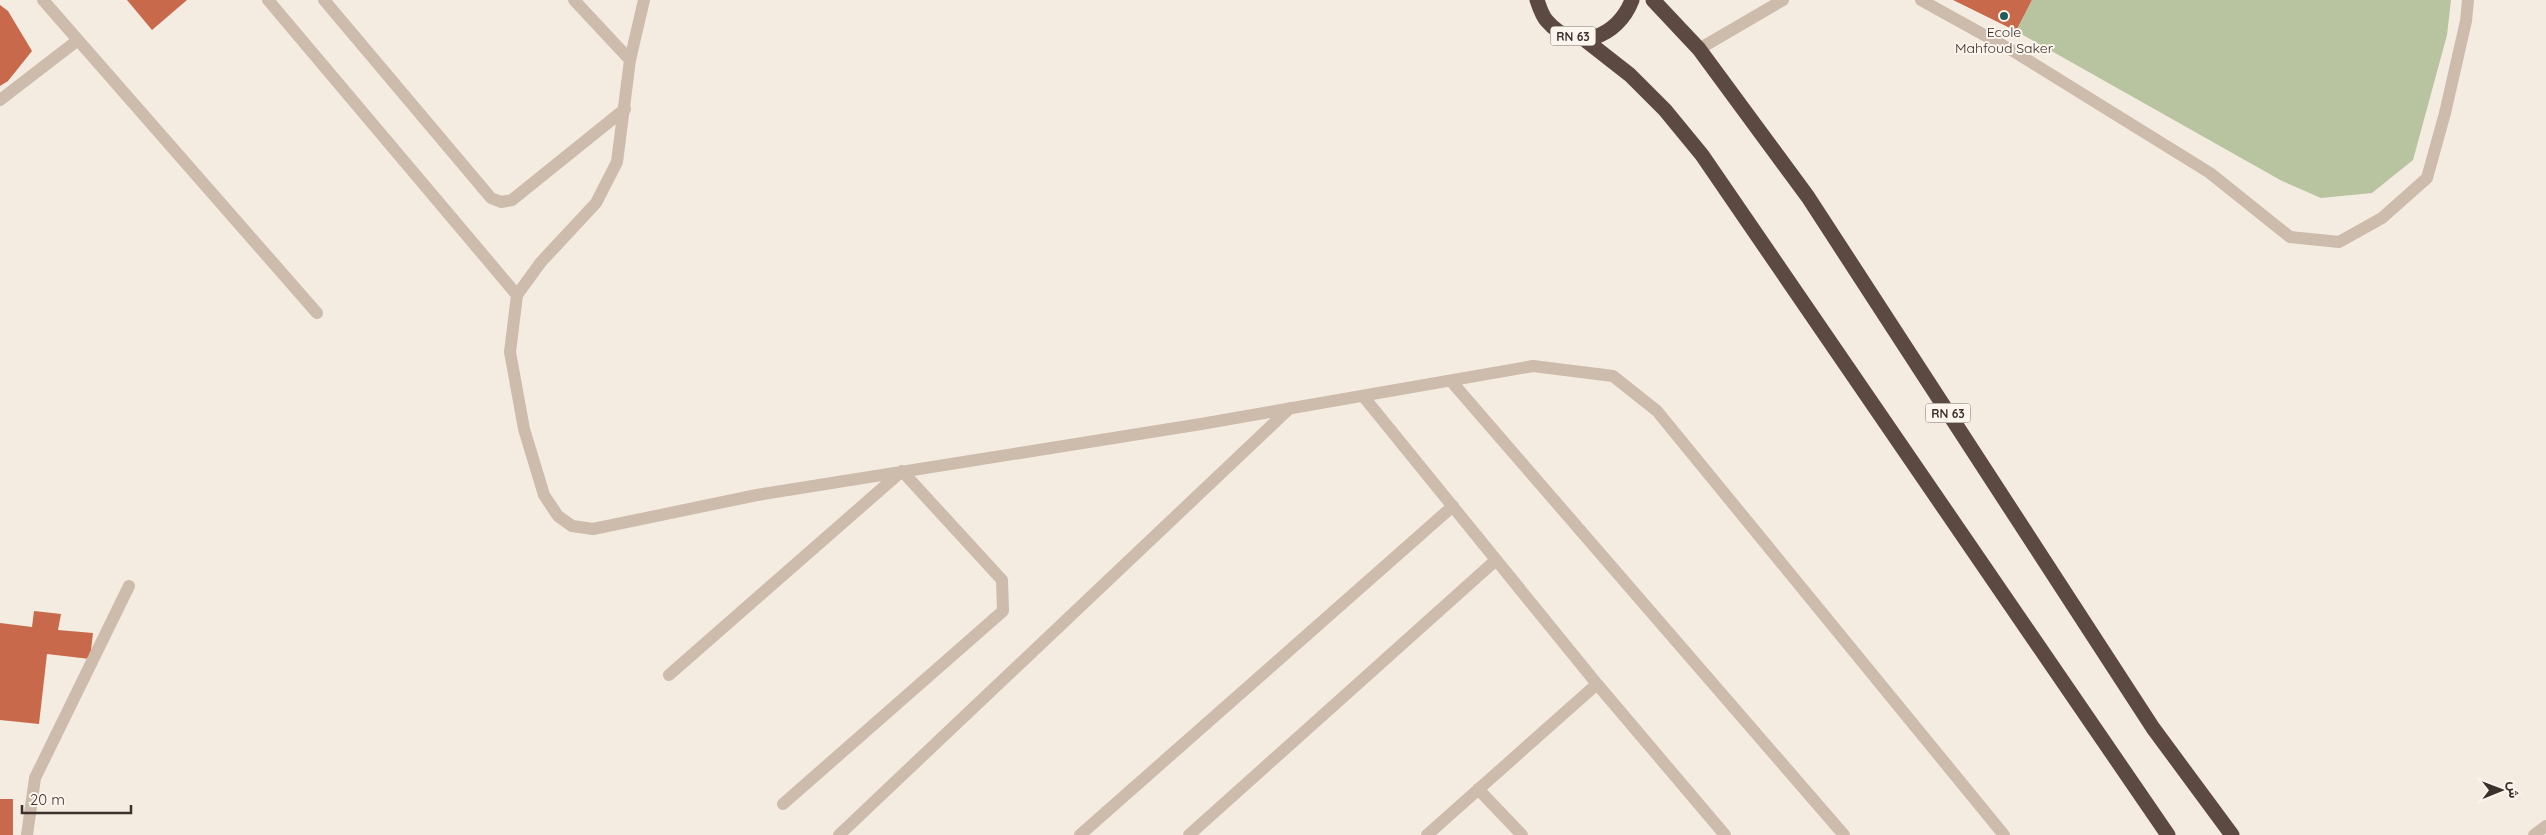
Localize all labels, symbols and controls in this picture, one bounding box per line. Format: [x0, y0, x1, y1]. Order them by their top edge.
marker: Ecole Mahfoud Saker [1998, 10, 2010, 22]
place label: Ecole Mahfoud Saker [1955, 23, 2054, 57]
road number: RN 63 [1550, 27, 1596, 46]
road number: RN 63 [1926, 403, 1970, 422]
north arrow [2476, 765, 2526, 815]
text: ش [2505, 781, 2523, 799]
scale bar [22, 782, 131, 814]
text: 20 m [30, 790, 65, 809]

